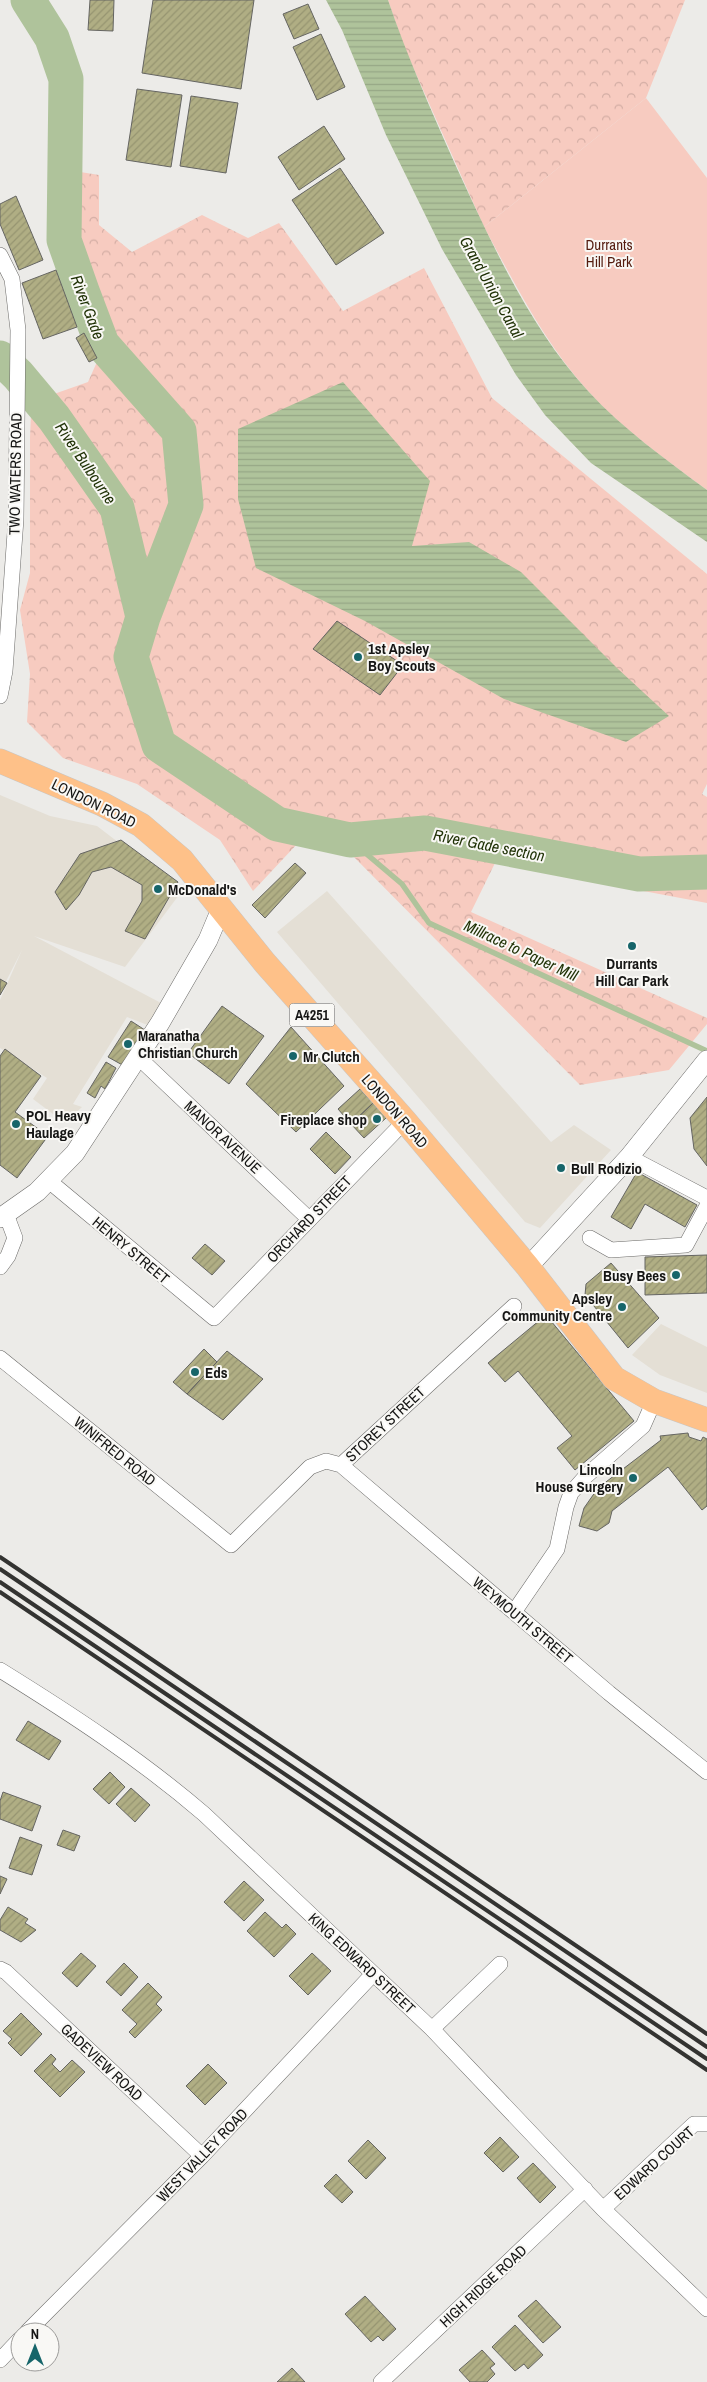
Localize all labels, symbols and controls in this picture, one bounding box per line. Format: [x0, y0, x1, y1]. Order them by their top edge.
water label: Grand Union Canal [455, 232, 530, 343]
park label: Durrants Hill Park [585, 234, 633, 272]
water label: River Gade [66, 272, 110, 342]
street label: TWO WATERS ROAD [3, 413, 27, 535]
water label: River Bulbourne [50, 418, 122, 508]
place label: 1st Apsley Boy Scouts [368, 638, 436, 676]
marker: 1st Apsley Boy Scouts [352, 651, 364, 663]
street label: LONDON ROAD [48, 773, 140, 833]
water label: River Gade section [431, 823, 547, 867]
place label: McDonald's [168, 879, 237, 900]
marker: McDonald's [152, 883, 164, 895]
water label: Millrace to Paper Mill [461, 914, 582, 986]
marker: Durrants Hill Car Park [626, 940, 638, 952]
place label: Durrants Hill Car Park [595, 953, 669, 991]
road number: A4251 [290, 1004, 334, 1026]
place label: Maranatha Christian Church [138, 1025, 238, 1063]
marker: Maranatha Christian Church [122, 1038, 134, 1050]
place label: Mr Clutch [303, 1046, 360, 1067]
marker: Mr Clutch [287, 1050, 299, 1062]
street label: LONDON ROAD [357, 1070, 433, 1153]
street label: MANOR AVENUE [180, 1096, 266, 1178]
place label: POL Heavy Haulage [26, 1105, 91, 1143]
place label: Fireplace shop [280, 1109, 367, 1130]
marker: Fireplace shop [371, 1113, 383, 1125]
marker: POL Heavy Haulage [10, 1118, 22, 1130]
place label: Bull Rodizio [571, 1158, 642, 1179]
marker: Bull Rodizio [555, 1162, 567, 1174]
street label: ORCHARD STREET [262, 1170, 357, 1267]
street label: HENRY STREET [88, 1212, 174, 1289]
place label: Busy Bees [603, 1265, 666, 1286]
marker: Busy Bees [670, 1269, 682, 1281]
place label: Apsley Community Centre [502, 1288, 612, 1326]
marker: Apsley Community Centre [616, 1301, 628, 1313]
place label: Eds [205, 1362, 228, 1383]
marker: Eds [189, 1366, 201, 1378]
street label: STOREY STREET [340, 1381, 430, 1466]
street label: WINIFRED ROAD [70, 1411, 160, 1491]
place label: Lincoln House Surgery [536, 1459, 623, 1497]
marker: Lincoln House Surgery [627, 1472, 639, 1484]
street label: WEYMOUTH STREET [468, 1572, 578, 1669]
street label: KING EDWARD STREET [304, 1908, 421, 2019]
street label: GADEVIEW ROAD [56, 2018, 148, 2106]
street label: WEST VALLEY ROAD [152, 2103, 252, 2207]
street label: EDWARD COURT [609, 2121, 699, 2205]
street label: HIGH RIDGE ROAD [435, 2240, 531, 2332]
north arrow [10, 2322, 60, 2372]
text: N [31, 2325, 39, 2343]

